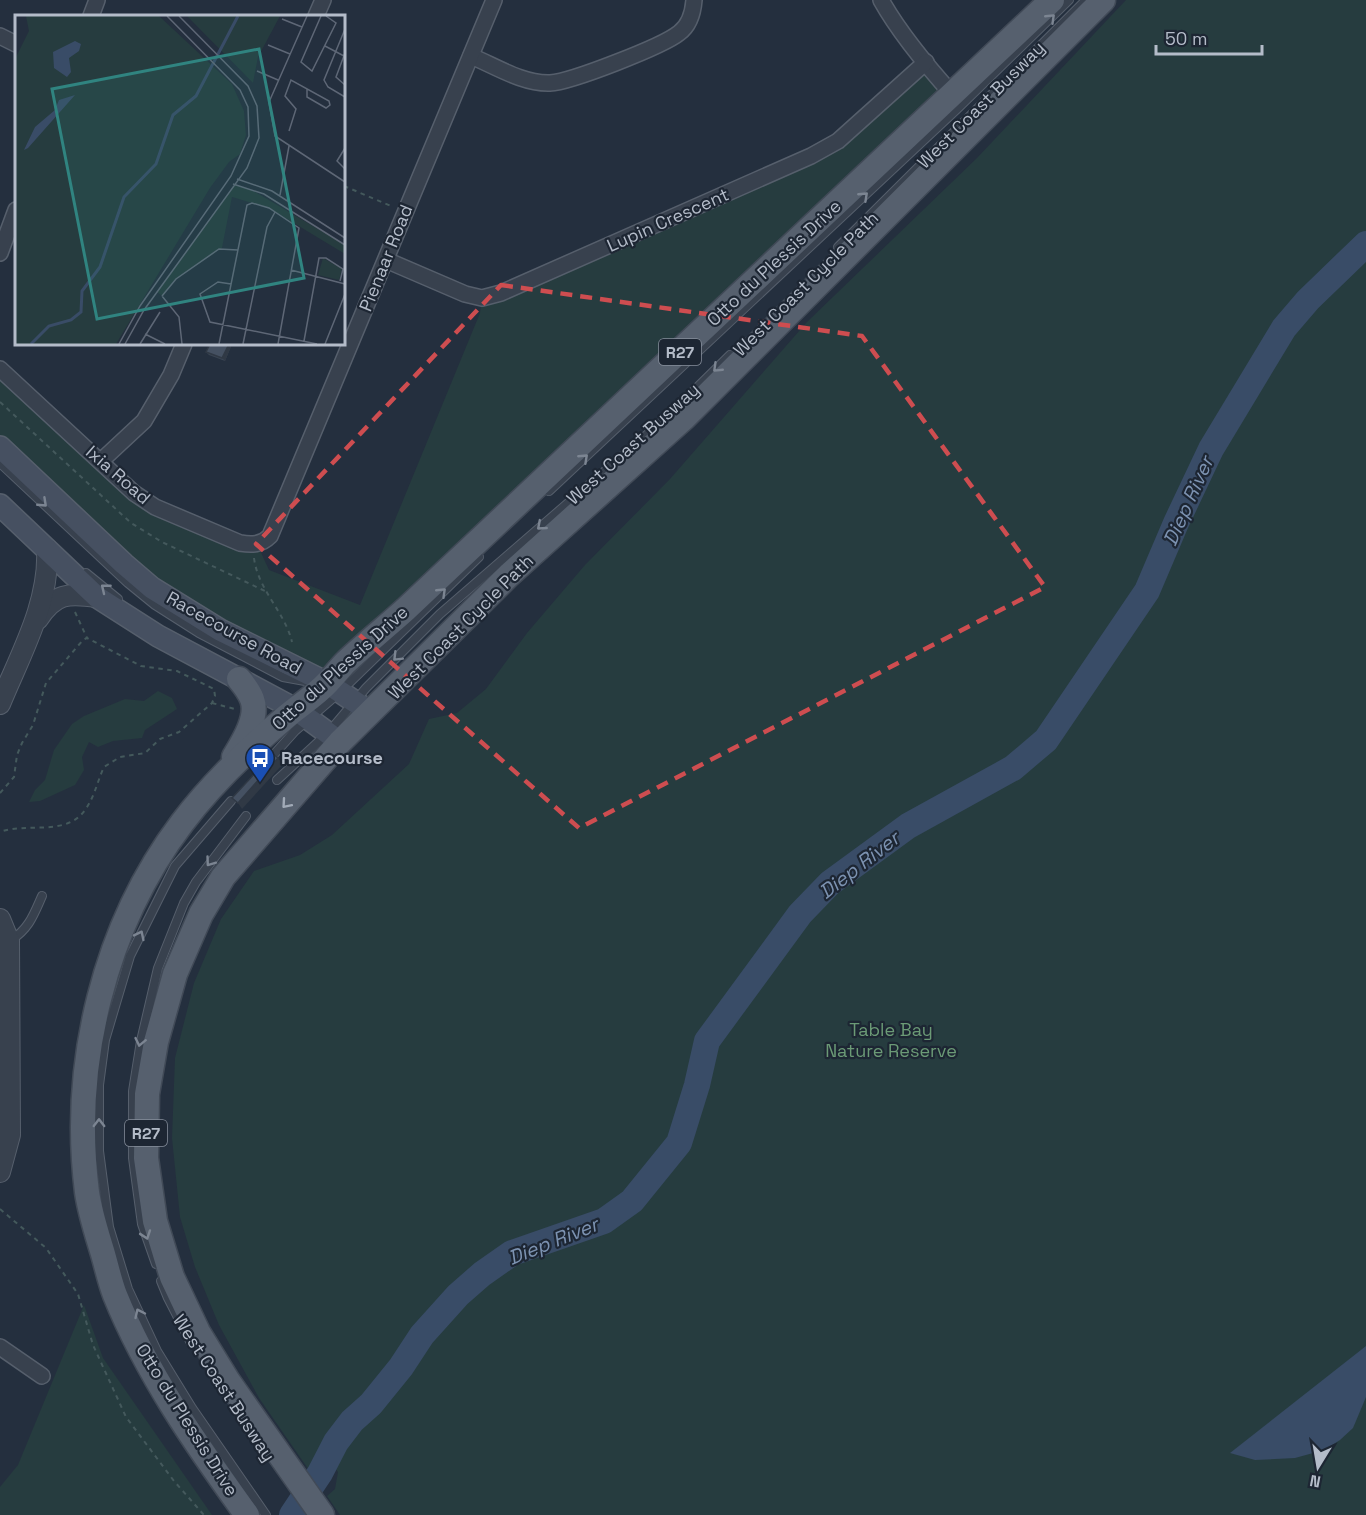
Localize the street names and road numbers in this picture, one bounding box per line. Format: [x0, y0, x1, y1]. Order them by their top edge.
street label: West Coast Busway [912, 36, 1049, 173]
street label: Lupin Crescent [603, 182, 732, 257]
street label: Otto du Plessis Drive [702, 194, 846, 331]
street label: Pienaar Road [354, 201, 417, 315]
street label: West Coast Cycle Path [728, 206, 883, 361]
road number: R27 [659, 339, 701, 365]
street label: West Coast Busway [561, 378, 704, 509]
street label: Ixia Road [81, 440, 156, 509]
street label: West Coast Cycle Path [383, 549, 538, 704]
street label: Racecourse Road [162, 586, 306, 679]
street label: Otto du Plessis Drive [267, 600, 413, 735]
road number: R27 [125, 1120, 167, 1146]
street label: West Coast Busway [168, 1310, 281, 1466]
street label: Otto du Plessis Drive [131, 1339, 244, 1500]

